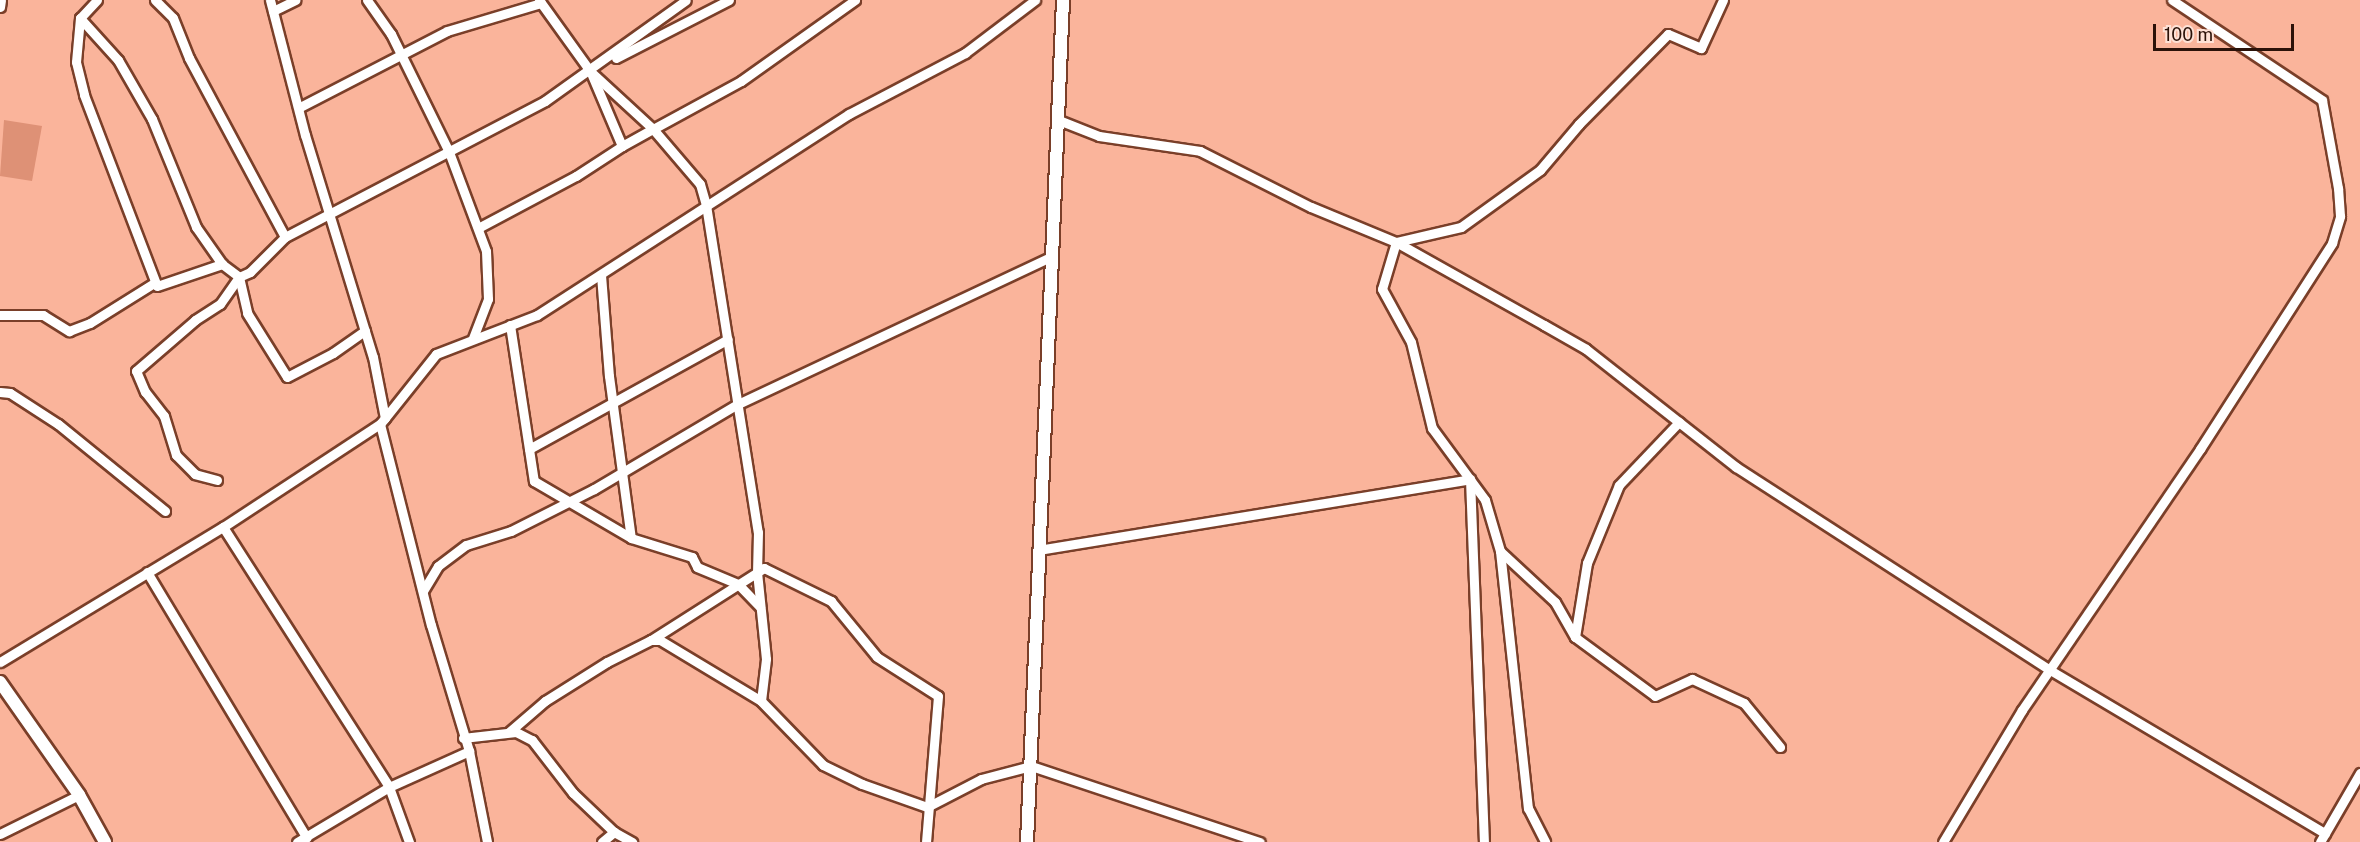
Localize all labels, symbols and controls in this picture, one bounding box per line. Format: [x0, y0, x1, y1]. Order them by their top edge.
scale bar [2156, 12, 2297, 50]
text: 100 m [2164, 24, 2213, 45]

